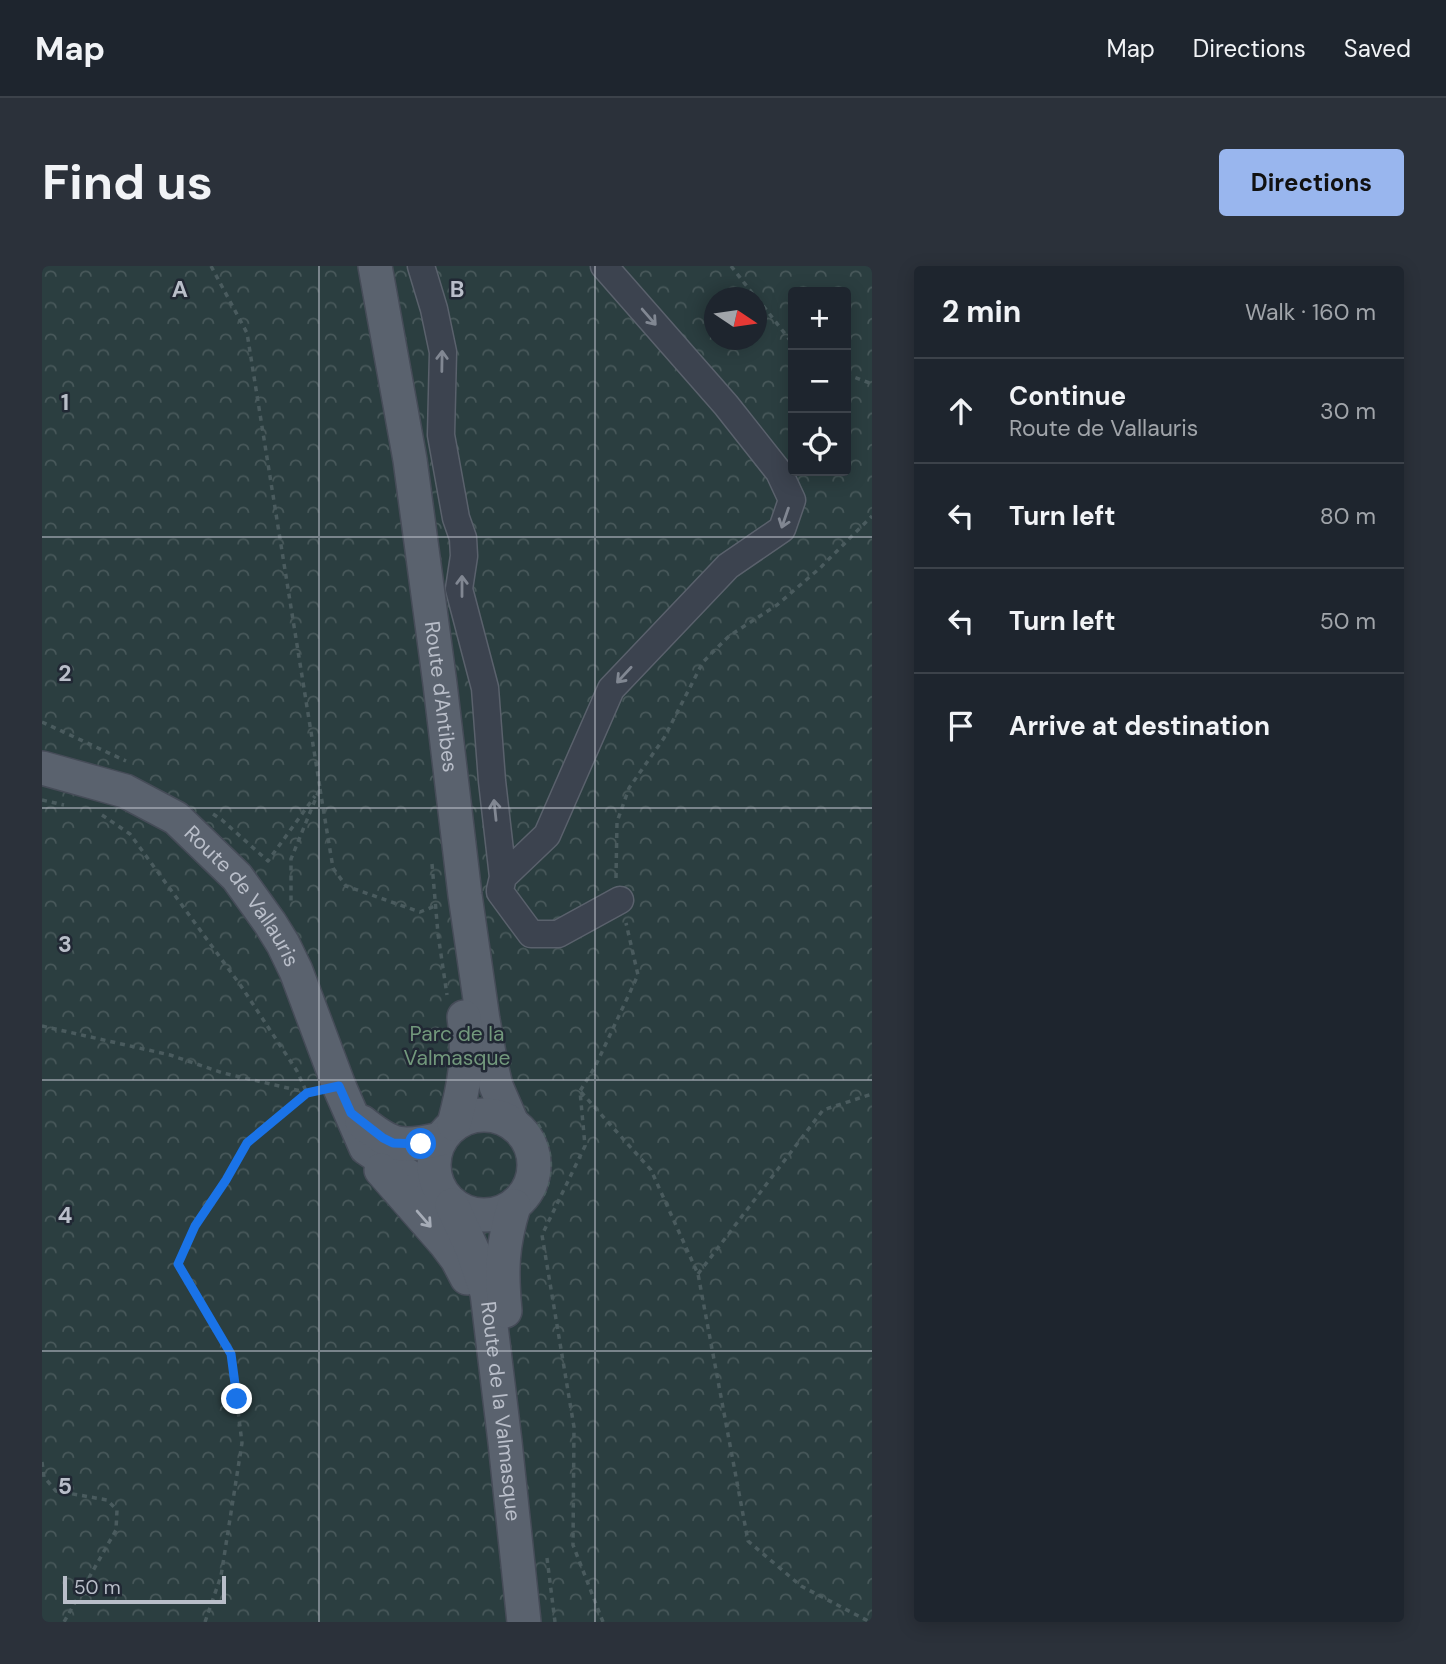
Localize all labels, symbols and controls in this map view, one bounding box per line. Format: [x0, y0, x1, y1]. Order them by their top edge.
text: Map [35, 27, 105, 70]
text: Map [1107, 33, 1155, 64]
text: Directions [1193, 33, 1306, 64]
text: Saved [1344, 33, 1411, 64]
button: Directions [1219, 149, 1404, 216]
text: Find us [42, 150, 213, 214]
text: A [172, 274, 188, 304]
text: B [450, 274, 464, 304]
north arrow [704, 287, 767, 350]
map controls [788, 287, 851, 476]
button: + [788, 287, 851, 350]
text: 2 min [942, 292, 1021, 331]
text: Walk · 160 m [1245, 297, 1376, 327]
one-way arrow [641, 308, 657, 326]
one-way arrow [435, 350, 449, 373]
button: − [788, 350, 851, 413]
text: Continue [1009, 379, 1126, 413]
text: 1 [61, 387, 69, 417]
icon: ahead [942, 392, 980, 430]
text: 30 m [1320, 396, 1376, 426]
button: locate [788, 413, 851, 476]
text: Route de Vallauris [1009, 413, 1198, 443]
icon: left [942, 497, 980, 535]
text: Turn left [1009, 499, 1116, 533]
text: 80 m [1320, 501, 1376, 531]
one-way arrow [778, 507, 790, 529]
one-way arrow [455, 575, 468, 598]
icon: left [942, 602, 980, 640]
text: Turn left [1009, 604, 1116, 638]
text: 50 m [1320, 606, 1376, 636]
street label: Route d'Antibes [418, 620, 464, 774]
text: 2 [58, 658, 72, 688]
one-way arrow [616, 666, 633, 683]
icon: arrive [942, 707, 980, 745]
text: Arrive at destination [1009, 709, 1270, 743]
one-way arrow [488, 799, 501, 822]
street label: Route de Vallauris [178, 819, 306, 971]
text: 3 [58, 929, 72, 959]
park label: Parc de la Valmasque [404, 1020, 510, 1072]
route start [405, 1128, 436, 1159]
text: 4 [58, 1200, 73, 1230]
one-way arrow [416, 1210, 432, 1228]
street label: Route de la Valmasque [474, 1300, 527, 1523]
route end [221, 1383, 252, 1414]
text: 5 [58, 1471, 72, 1501]
scale bar [63, 1573, 226, 1605]
text: 50 m [74, 1575, 121, 1600]

